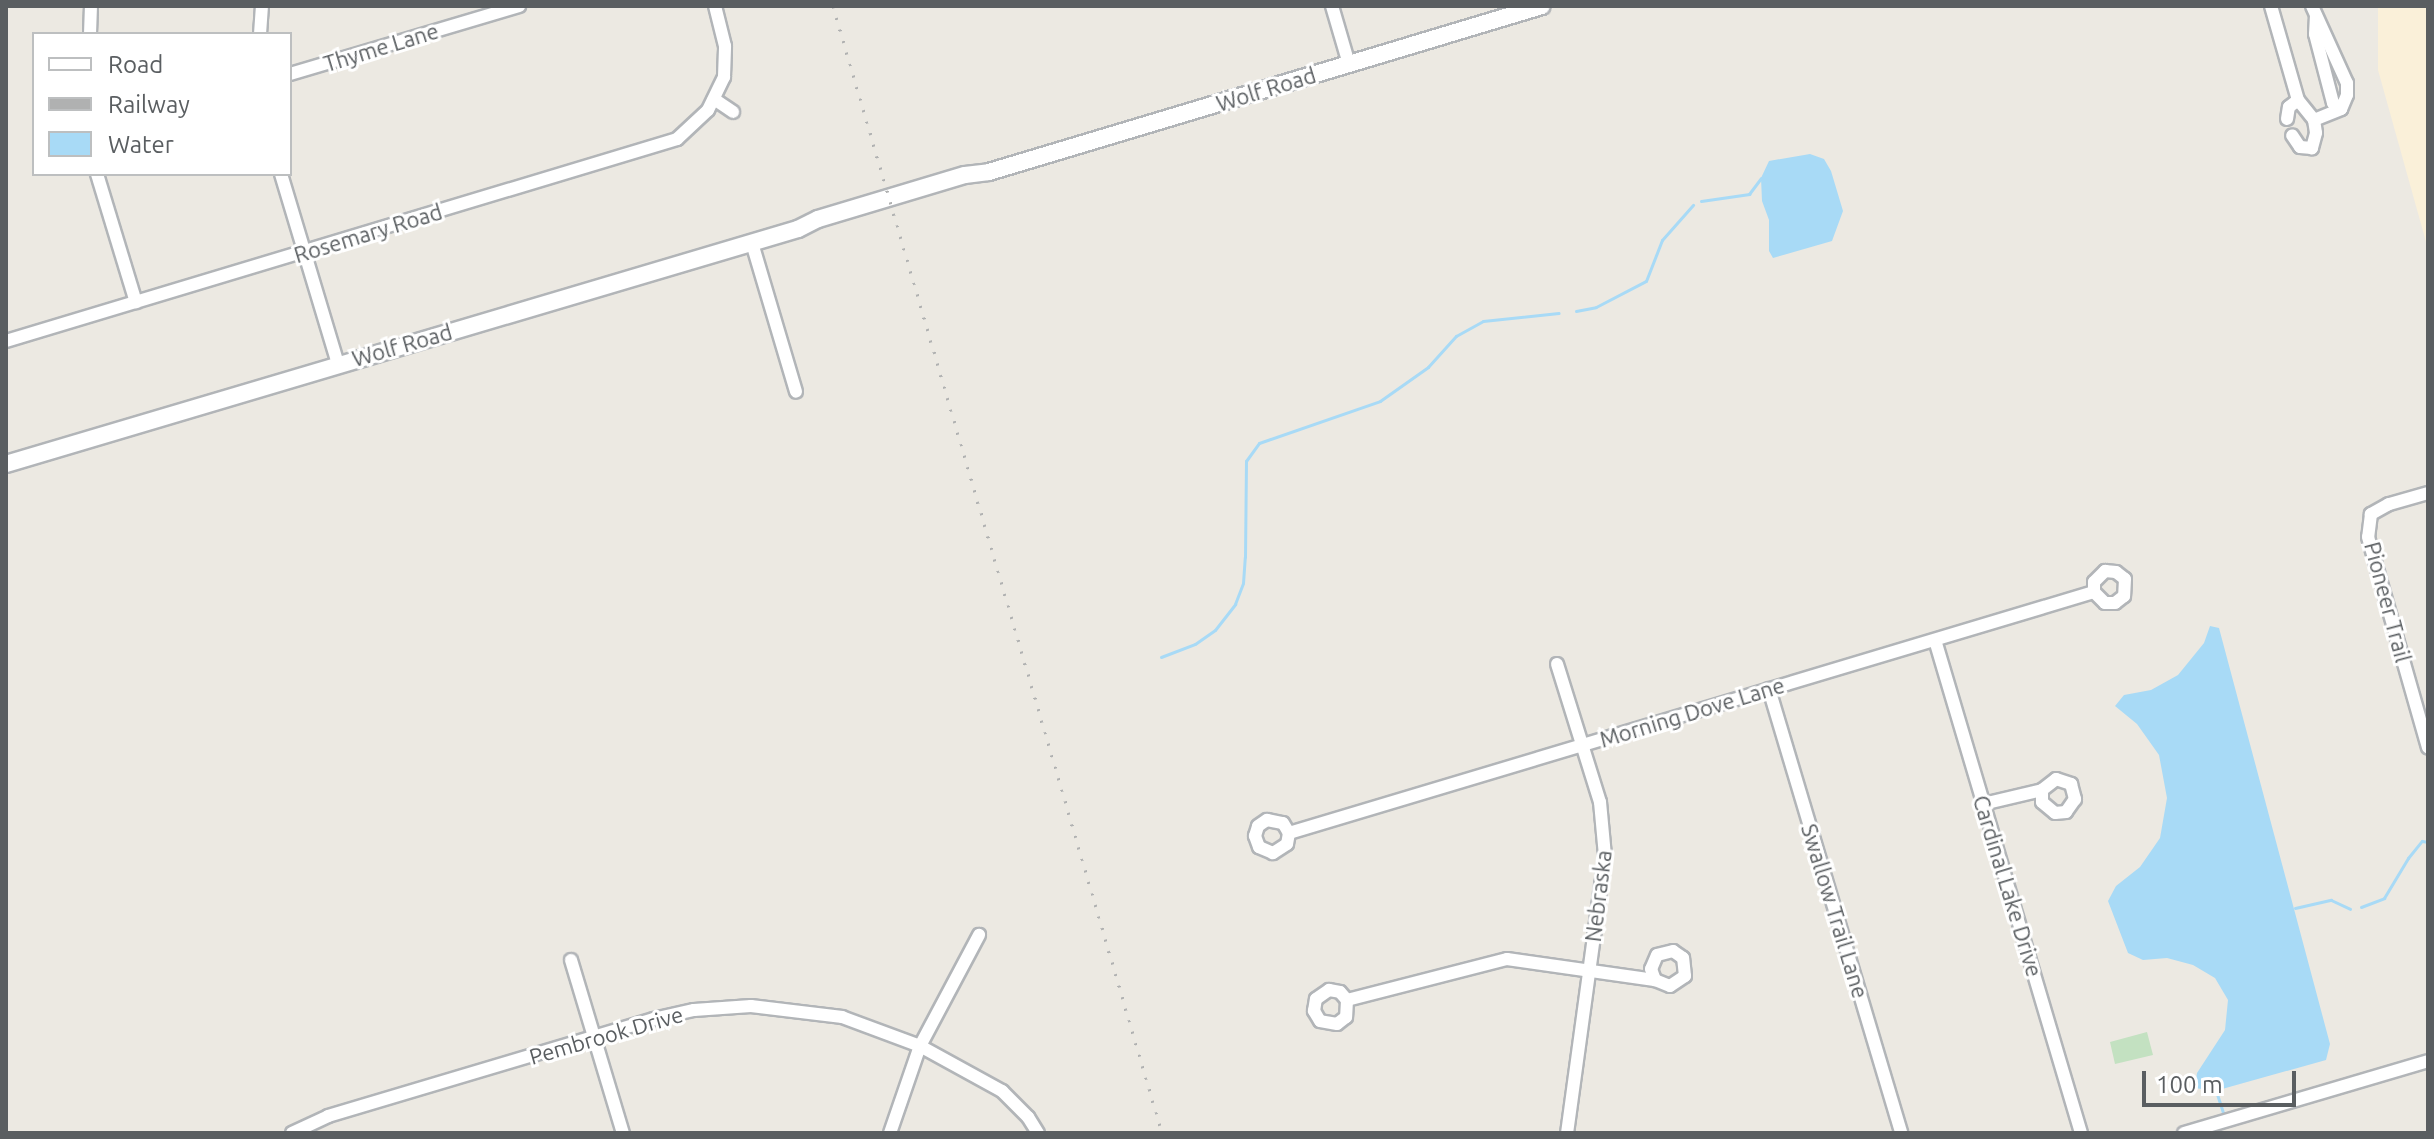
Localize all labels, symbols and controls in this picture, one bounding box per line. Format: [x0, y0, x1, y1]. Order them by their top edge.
street label: Thyme Lane [320, 17, 442, 77]
legend [32, 32, 292, 176]
text: Road [108, 51, 163, 78]
street label: Wolf Road [1213, 61, 1319, 117]
text: Railway [108, 91, 190, 118]
text: Water [108, 131, 174, 158]
street label: Rosemary Road [291, 198, 445, 268]
street label: Wolf Road [349, 318, 455, 372]
street label: Pioneer Trail [2359, 539, 2417, 665]
street label: Morning Dove Lane [1596, 671, 1788, 753]
street label: Cardinal Lake Drive [1968, 792, 2048, 980]
street label: Swallow Trail Lane [1796, 821, 1874, 1001]
street label: Nebraska [1579, 849, 1617, 943]
street label: Pembrook Drive [526, 1000, 686, 1070]
scale bar [2146, 1055, 2300, 1105]
text: 100 m [2156, 1071, 2223, 1098]

